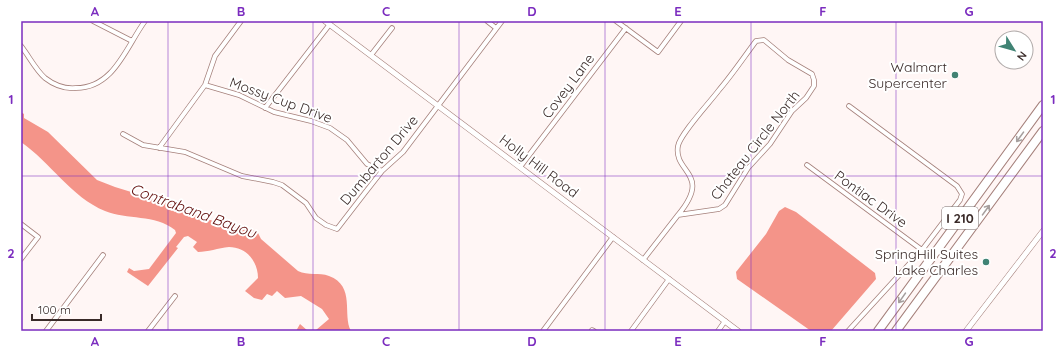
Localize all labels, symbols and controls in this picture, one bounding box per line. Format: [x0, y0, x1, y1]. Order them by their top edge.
text: A [91, 3, 100, 19]
text: B [237, 3, 245, 19]
text: C [382, 3, 390, 19]
text: D [527, 3, 537, 19]
text: E [674, 3, 682, 19]
text: F [819, 3, 827, 19]
text: G [964, 3, 974, 19]
north arrow [994, 30, 1034, 70]
text: N [1014, 49, 1030, 63]
street label: Covey Lane [538, 50, 598, 122]
place label: Walmart Supercenter [868, 58, 948, 92]
marker: Walmart Supercenter [950, 70, 960, 80]
street label: Mossy Cup Drive [227, 73, 335, 127]
street label: Chateau Circle North [707, 87, 803, 203]
text: 1 [8, 91, 14, 107]
text: 1 [1050, 91, 1056, 107]
street label: Dumbarton Drive [336, 111, 422, 209]
street label: Holly Hill Road [496, 130, 582, 202]
one-way arrow [1016, 131, 1024, 142]
street label: Pontiac Drive [831, 167, 911, 232]
water label: Contraband Bayou [128, 179, 260, 243]
one-way arrow [981, 204, 990, 215]
road number: I 210 [942, 207, 978, 229]
text: 2 [7, 245, 15, 261]
place label: SpringHill Suites Lake Charles [875, 245, 978, 279]
text: 2 [1049, 245, 1057, 261]
marker: SpringHill Suites Lake Charles [981, 257, 991, 267]
one-way arrow [898, 292, 906, 303]
scale bar [32, 296, 101, 322]
text: 100 m [38, 302, 71, 317]
text: A [91, 333, 100, 349]
text: B [237, 333, 245, 349]
text: C [382, 333, 390, 349]
text: D [527, 333, 537, 349]
text: E [674, 333, 682, 349]
text: F [819, 333, 827, 349]
text: G [964, 333, 974, 349]

